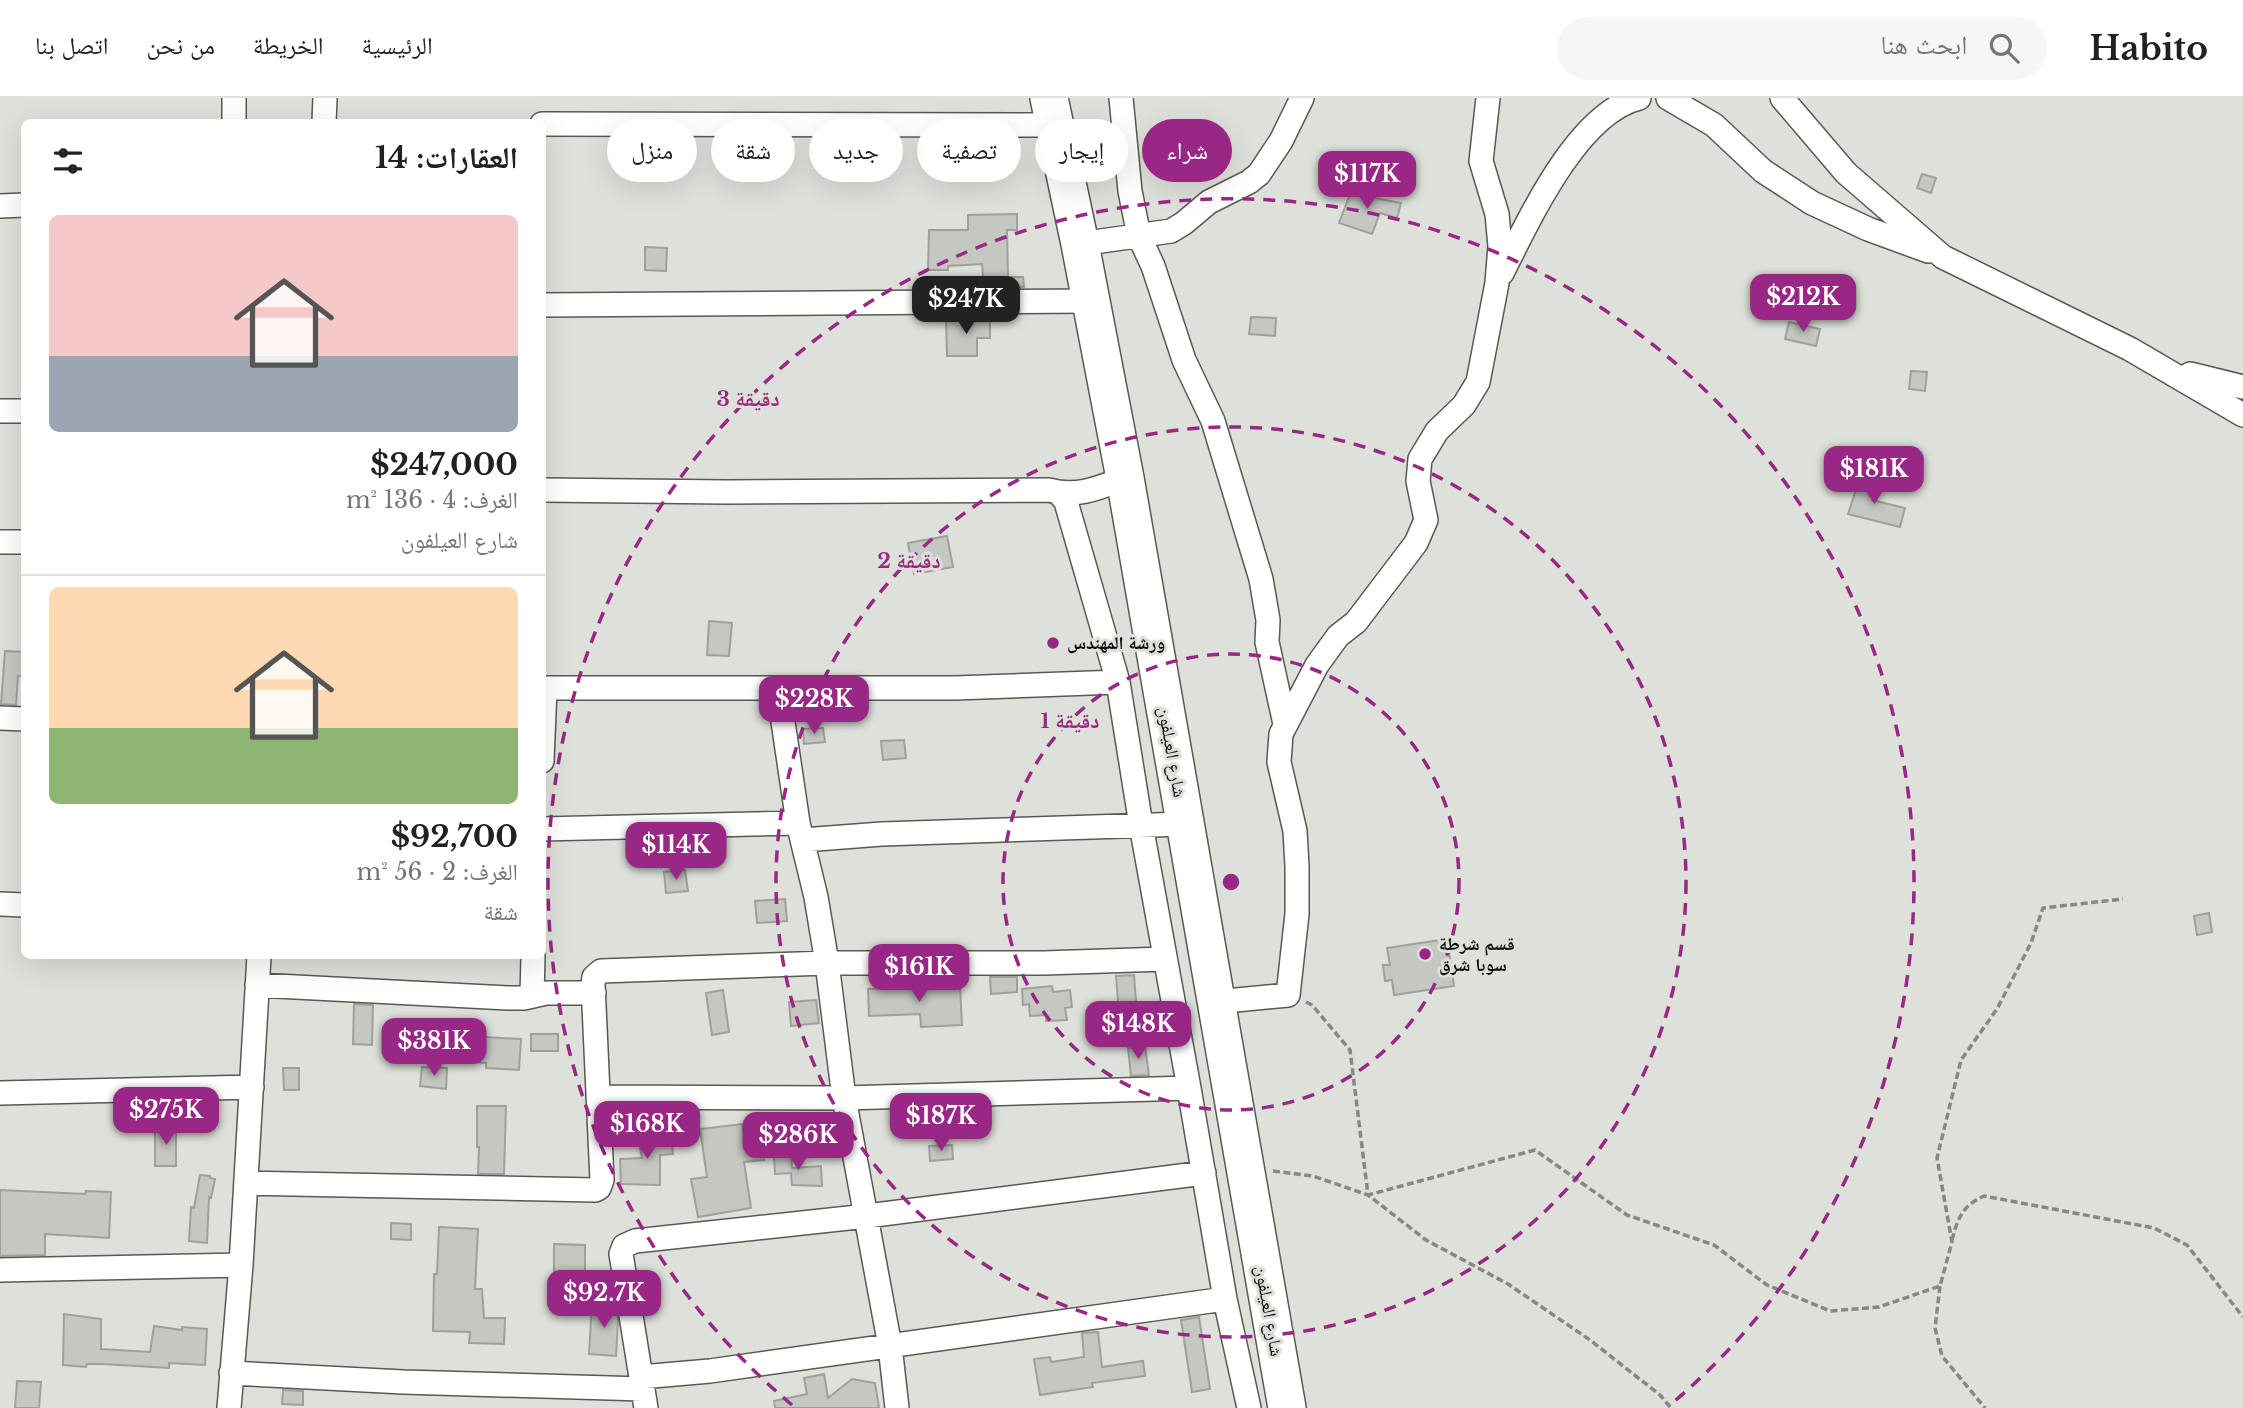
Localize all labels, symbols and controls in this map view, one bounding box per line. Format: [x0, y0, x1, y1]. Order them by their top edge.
search box [1557, 17, 2047, 80]
text: Habito [2089, 28, 2208, 69]
text: ابحث هنا [1881, 29, 1967, 61]
icon: search [1985, 29, 2023, 67]
text: اتصل بنا [35, 31, 108, 60]
text: من نحن [146, 31, 215, 60]
text: الخريطة [253, 31, 324, 60]
text: الرئيسية [362, 31, 433, 60]
chip: منزل [607, 119, 697, 182]
chip: شقة [711, 119, 795, 182]
chip: جديد [809, 119, 903, 182]
chip: تصفية [917, 119, 1021, 182]
chip: إيجار [1035, 119, 1128, 182]
chip: شراء [1142, 119, 1232, 182]
text: العقارات: 14 [375, 139, 518, 176]
icon: filters [49, 142, 87, 180]
pin: $117K [1318, 152, 1416, 211]
text: $117K [1334, 160, 1400, 188]
icon: home [221, 260, 347, 386]
pin: $212K [1754, 274, 1852, 334]
pin: $247K [917, 276, 1015, 336]
text: $212K [1766, 283, 1840, 311]
text: $247K [928, 285, 1004, 313]
text: 3 دقيقة [716, 386, 780, 412]
text: $247,000 [370, 446, 518, 483]
pin: $181K [1825, 446, 1923, 506]
text: $181K [1840, 455, 1908, 483]
text: الغرف: 4 · 136 m² [346, 486, 518, 514]
text: شارع العيلفون [401, 526, 518, 554]
text: 2 دقيقة [877, 548, 941, 574]
icon: home [221, 632, 347, 758]
place label: ورشة المهندس [1067, 632, 1165, 654]
marker: ورشة المهندس [1045, 635, 1061, 651]
pin: $228K [765, 676, 863, 736]
text: $228K [775, 685, 853, 713]
street label: شارع العيلفون [1153, 705, 1191, 799]
text: 1 دقيقة [1041, 708, 1099, 734]
text: $92,700 [391, 818, 518, 855]
pin: $114K [627, 822, 725, 882]
text: $114K [641, 831, 711, 859]
text: الغرف: 2 · 56 m² [357, 858, 518, 886]
centre of rings [1219, 870, 1243, 894]
text: شقة [484, 898, 518, 926]
place label: قسم شرطة سوبا شرق [1439, 933, 1515, 976]
pin: $161K [870, 944, 968, 1004]
marker: قسم شرطة سوبا شرق [1417, 946, 1433, 962]
text: $161K [884, 953, 954, 981]
pin: $148K [1089, 1002, 1187, 1061]
text: $148K [1101, 1010, 1175, 1038]
pin: $381K [385, 1018, 483, 1078]
text: $381K [397, 1027, 471, 1055]
pin: $275K [117, 1088, 215, 1147]
pin: $187K [892, 1094, 990, 1153]
text: $275K [129, 1096, 203, 1124]
pin: $168K [598, 1102, 696, 1161]
text: $187K [906, 1102, 976, 1130]
text: $168K [610, 1110, 684, 1138]
pin: $286K [749, 1112, 847, 1172]
text: $286K [759, 1121, 837, 1149]
street label: شارع العيلفون [1250, 1264, 1288, 1358]
pin: $92.7K [547, 1270, 661, 1330]
text: $92.7K [563, 1279, 645, 1307]

